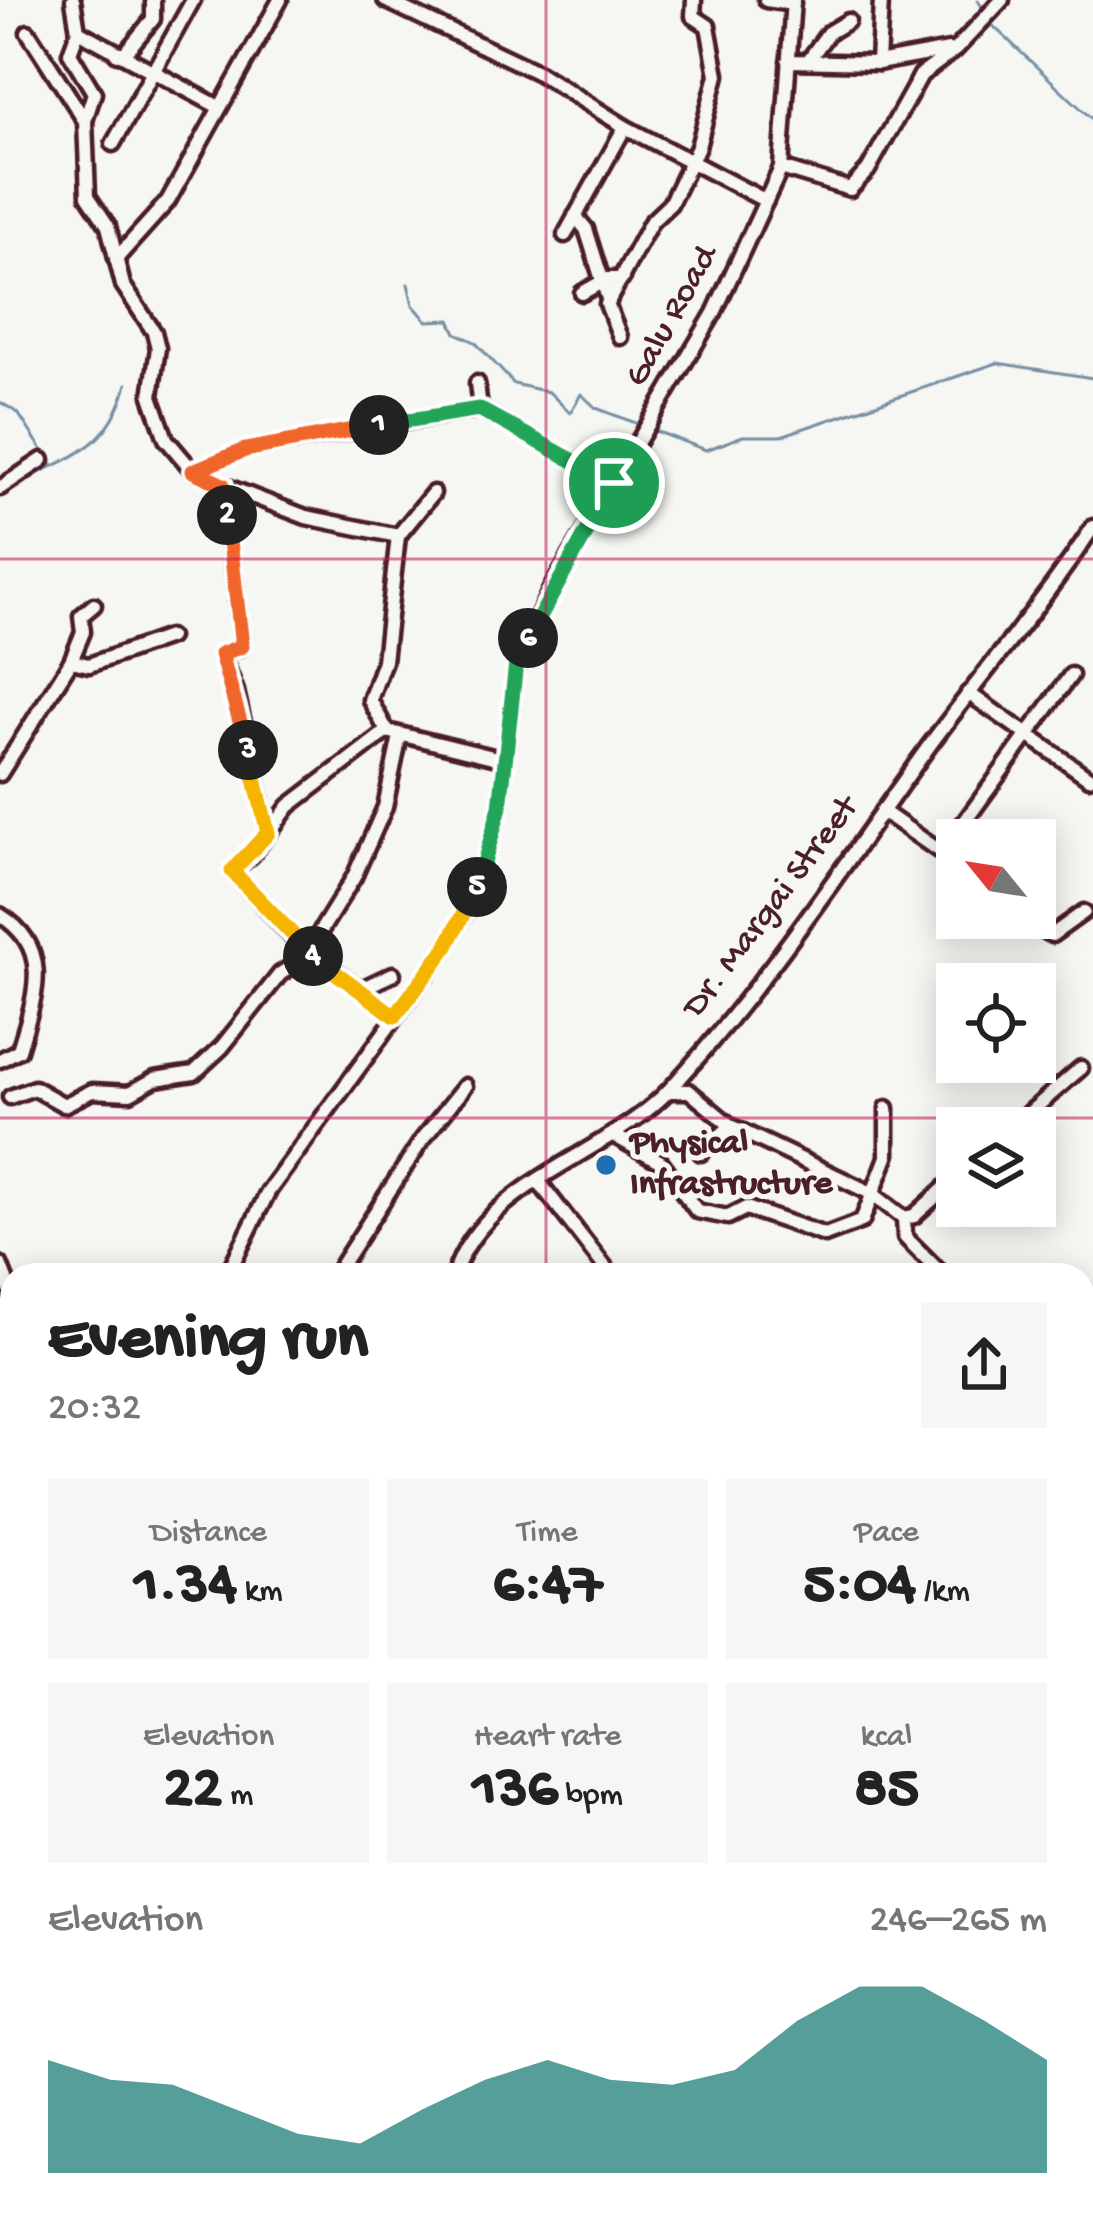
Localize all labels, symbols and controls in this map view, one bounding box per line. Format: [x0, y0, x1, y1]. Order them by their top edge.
street label: Galu Road [617, 236, 731, 395]
pin: 1 [349, 395, 409, 455]
text: 1 [372, 406, 386, 444]
pin [563, 432, 665, 534]
icon: arrive [581, 450, 647, 516]
pin: 2 [197, 485, 257, 545]
text: 2 [219, 496, 235, 534]
pin: 6 [498, 608, 558, 668]
text: 6 [520, 619, 536, 657]
pin: 3 [218, 720, 278, 780]
text: 3 [239, 731, 257, 769]
street label: Dr. Margai Street [673, 786, 871, 1029]
north arrow [936, 819, 1056, 939]
map controls [936, 819, 1056, 1227]
pin: 5 [447, 857, 507, 917]
text: 5 [468, 868, 486, 906]
pin: 4 [283, 926, 343, 986]
text: 4 [305, 937, 321, 975]
button: locate [936, 963, 1056, 1083]
button: layers [936, 1107, 1056, 1227]
place label: Physical Infrastructure [628, 1123, 834, 1207]
marker: Physical Infrastructure [593, 1152, 619, 1178]
button: share [921, 1302, 1047, 1428]
text: Evening run [48, 1303, 368, 1381]
text: 20:32 [48, 1387, 141, 1433]
text: Distance [150, 1515, 267, 1553]
text: Time [517, 1515, 578, 1553]
text: Pace [854, 1515, 919, 1553]
text: 1.34 [134, 1553, 237, 1623]
text: 6:47 [493, 1553, 602, 1623]
text: 5:04 [803, 1553, 916, 1623]
text: km [237, 1574, 283, 1612]
text: /km [916, 1574, 970, 1612]
text: Elevation [143, 1719, 274, 1757]
text: Heart rate [474, 1719, 621, 1757]
text: kcal [861, 1719, 912, 1757]
text: 22 [163, 1757, 222, 1827]
text: 136 [472, 1757, 558, 1827]
text: 85 [854, 1757, 919, 1827]
text: m [222, 1778, 254, 1816]
text: bpm [558, 1778, 623, 1816]
text: Elevation [48, 1899, 203, 1945]
text: 246–265 m [869, 1899, 1047, 1945]

